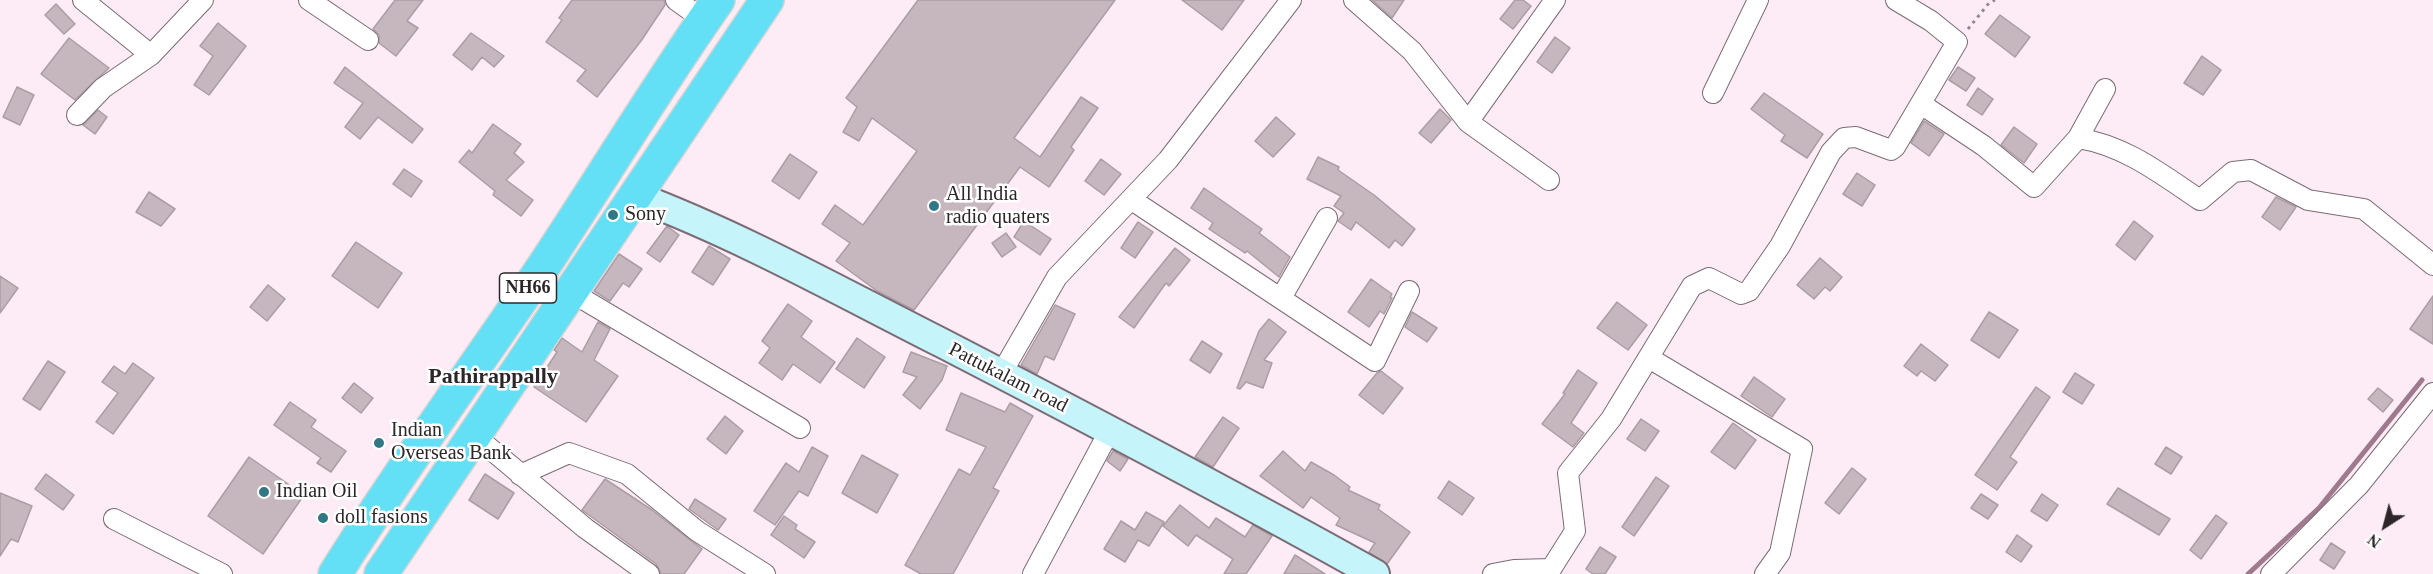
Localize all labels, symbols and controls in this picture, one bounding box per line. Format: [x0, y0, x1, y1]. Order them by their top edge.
place label: All India radio quaters [946, 183, 1050, 230]
marker: All India radio quaters [927, 199, 941, 213]
place label: Sony [625, 203, 666, 227]
marker: Sony [606, 208, 620, 222]
road number: NH66 [500, 273, 556, 303]
street label: Pattukalam road [944, 338, 1072, 418]
district label: Pathirappally [428, 364, 558, 390]
place label: Indian Overseas Bank [391, 419, 512, 466]
marker: Indian Overseas Bank [372, 436, 386, 450]
place label: Indian Oil [276, 480, 358, 504]
marker: Indian Oil [257, 485, 271, 499]
north arrow [2355, 496, 2415, 556]
place label: doll fasions [335, 506, 428, 530]
marker: doll fasions [316, 511, 330, 525]
text: N [2364, 531, 2384, 551]

